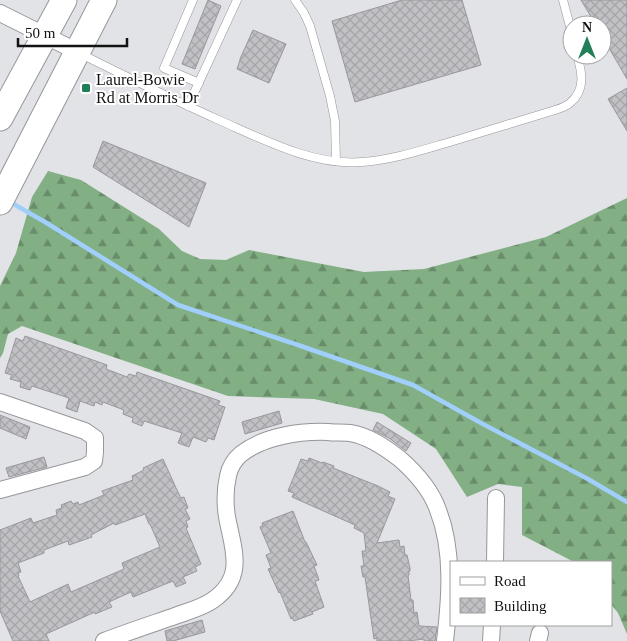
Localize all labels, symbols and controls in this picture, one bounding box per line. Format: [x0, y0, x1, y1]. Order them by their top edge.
scale bar [18, 15, 126, 47]
north arrow [562, 15, 612, 65]
text: N [582, 20, 592, 35]
text: 50 m [25, 25, 56, 41]
place label: Laurel-Bowie Rd at Morris Dr [96, 71, 199, 106]
marker: Laurel-Bowie Rd at Morris Dr [80, 82, 92, 94]
legend [450, 561, 612, 626]
text: Road [494, 573, 526, 589]
text: Building [494, 598, 547, 614]

